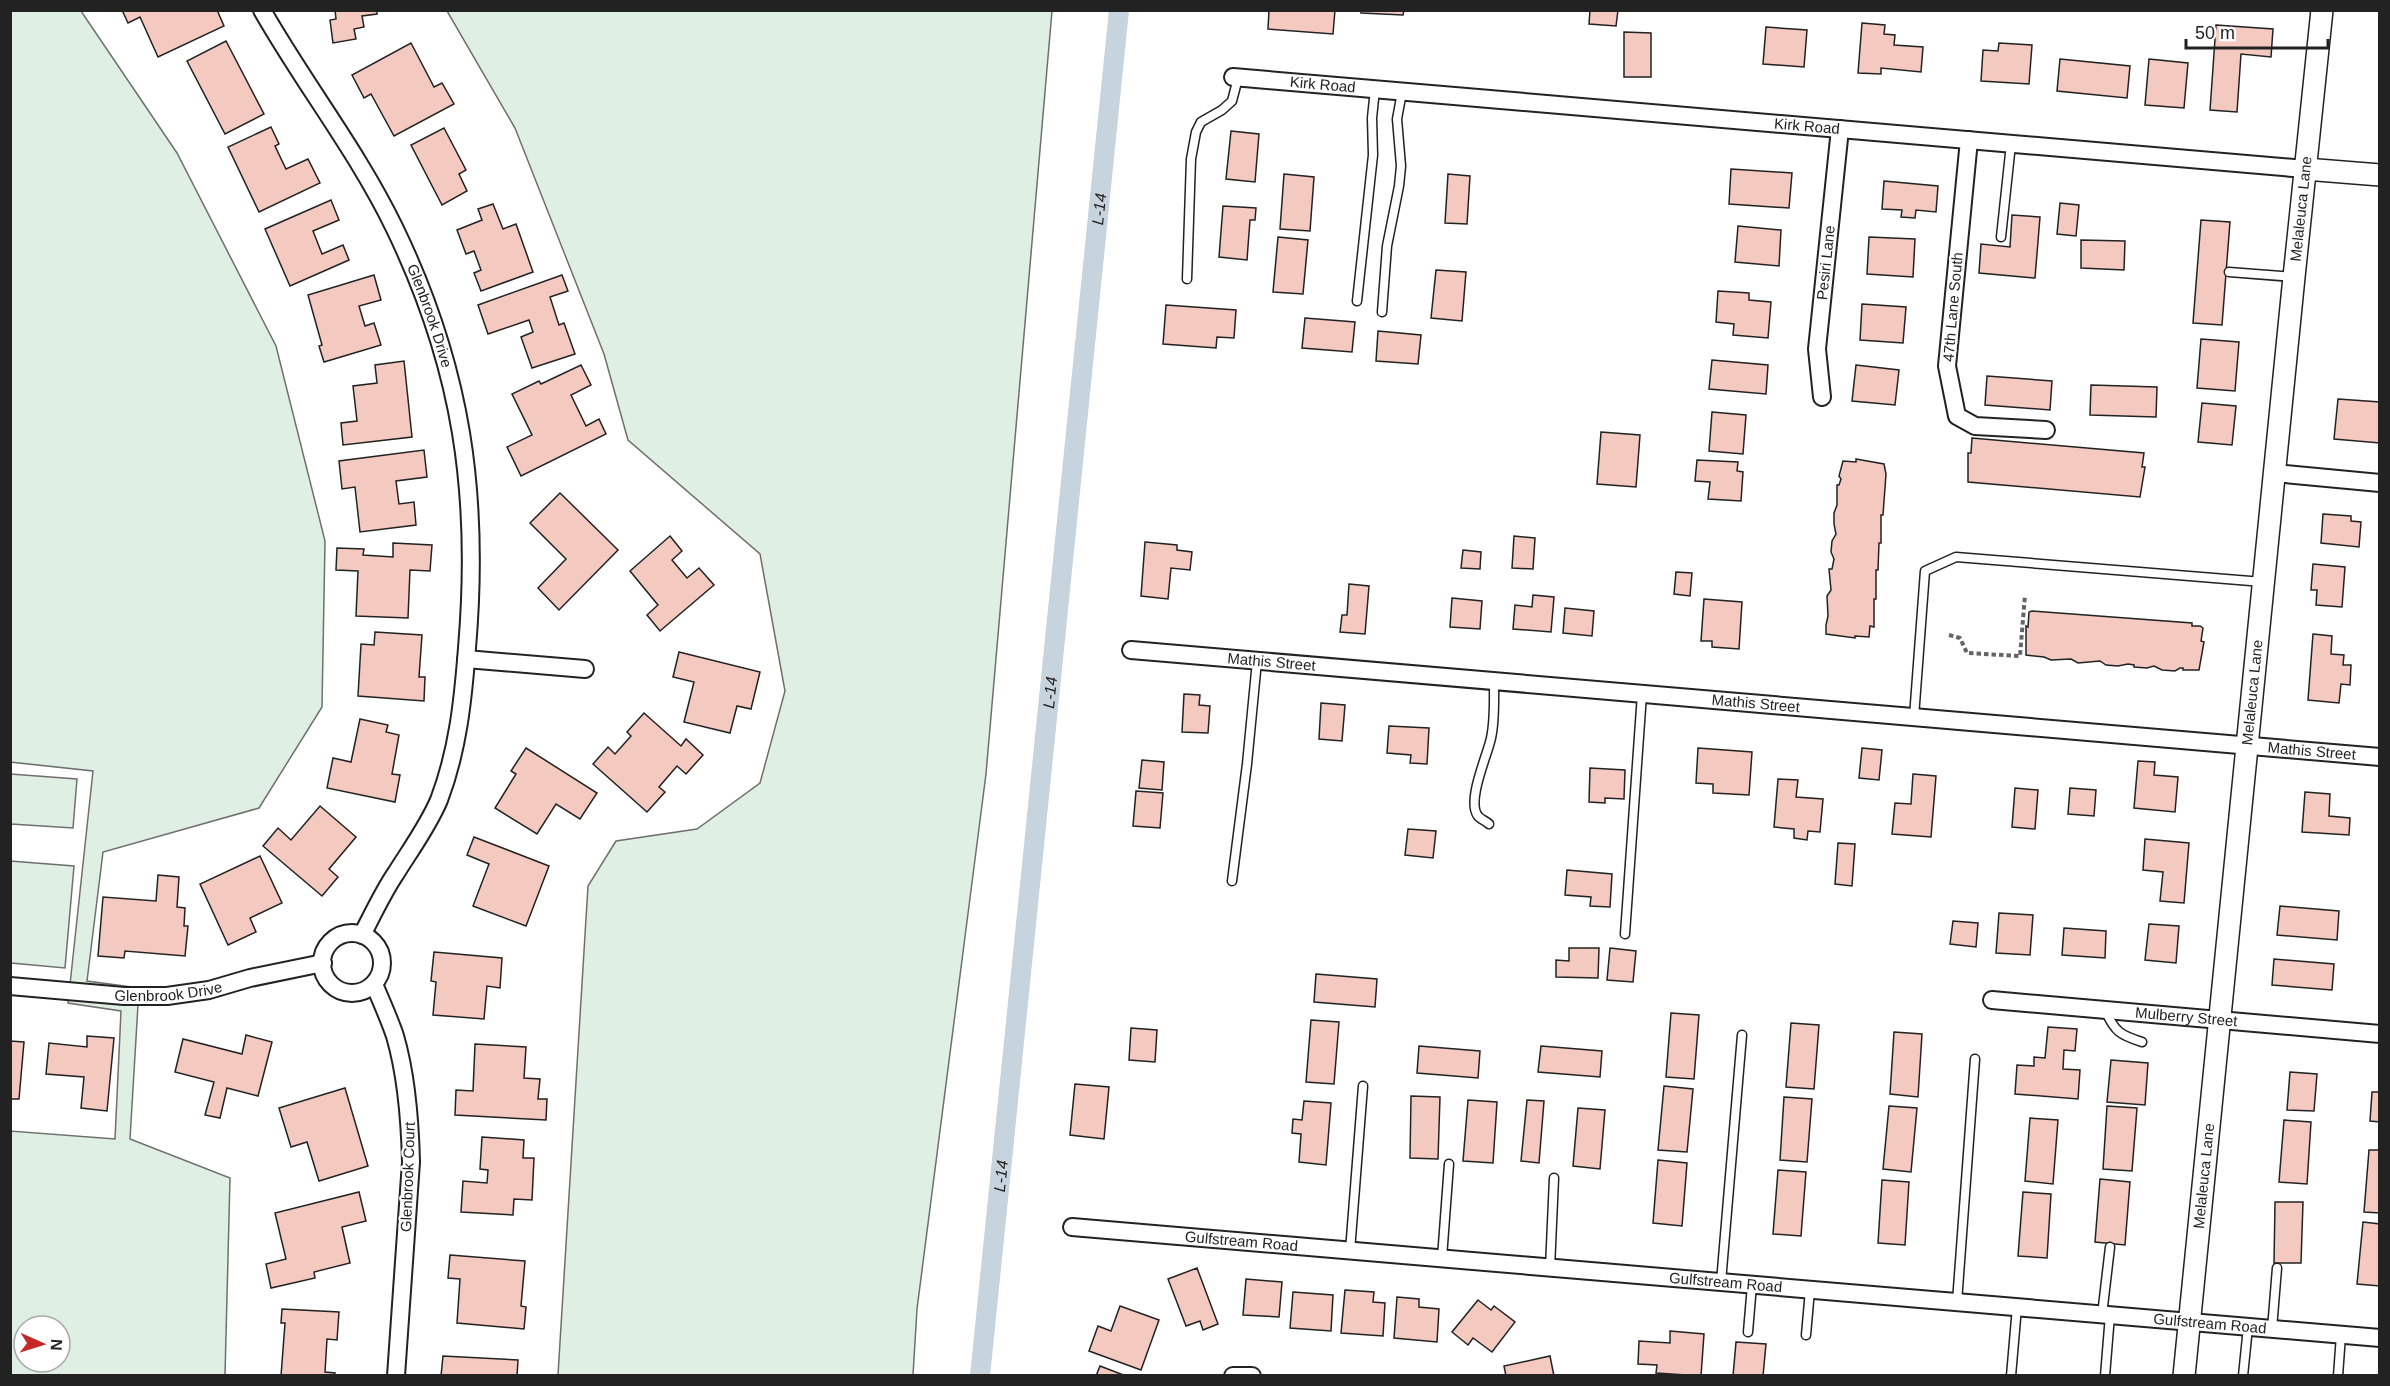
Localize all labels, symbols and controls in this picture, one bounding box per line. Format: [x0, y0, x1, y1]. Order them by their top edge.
scale bar [2186, 12, 2328, 50]
text: 50 m [2195, 23, 2235, 43]
street label: Kirk Road [1289, 73, 1356, 95]
street label: Kirk Road [1773, 114, 1840, 137]
street label: Melaleuca Lane [2287, 155, 2315, 262]
water label: L-14 [1089, 192, 1109, 226]
street label: Pesiri Lane [1813, 224, 1838, 301]
street label: 47th Lane South [1939, 251, 1966, 363]
street label: Glenbrook Drive [404, 261, 456, 369]
street label: Melaleuca Lane [2238, 639, 2266, 746]
street label: Mathis Street [1227, 649, 1317, 674]
water label: L-14 [1040, 676, 1060, 709]
street label: Mathis Street [1711, 691, 1801, 715]
street label: Mathis Street [2267, 738, 2357, 763]
street label: Glenbrook Drive [114, 978, 224, 1004]
street label: Mulberry Street [2134, 1004, 2239, 1030]
street label: Glenbrook Court [397, 1121, 418, 1232]
street label: Melaleuca Lane [2190, 1122, 2217, 1230]
water label: L-14 [991, 1159, 1011, 1193]
street label: Gulfstream Road [1184, 1228, 1299, 1254]
street label: Gulfstream Road [1668, 1269, 1783, 1295]
street label: Gulfstream Road [2153, 1310, 2267, 1336]
north arrow [12, 1314, 72, 1374]
text: N [48, 1339, 65, 1351]

